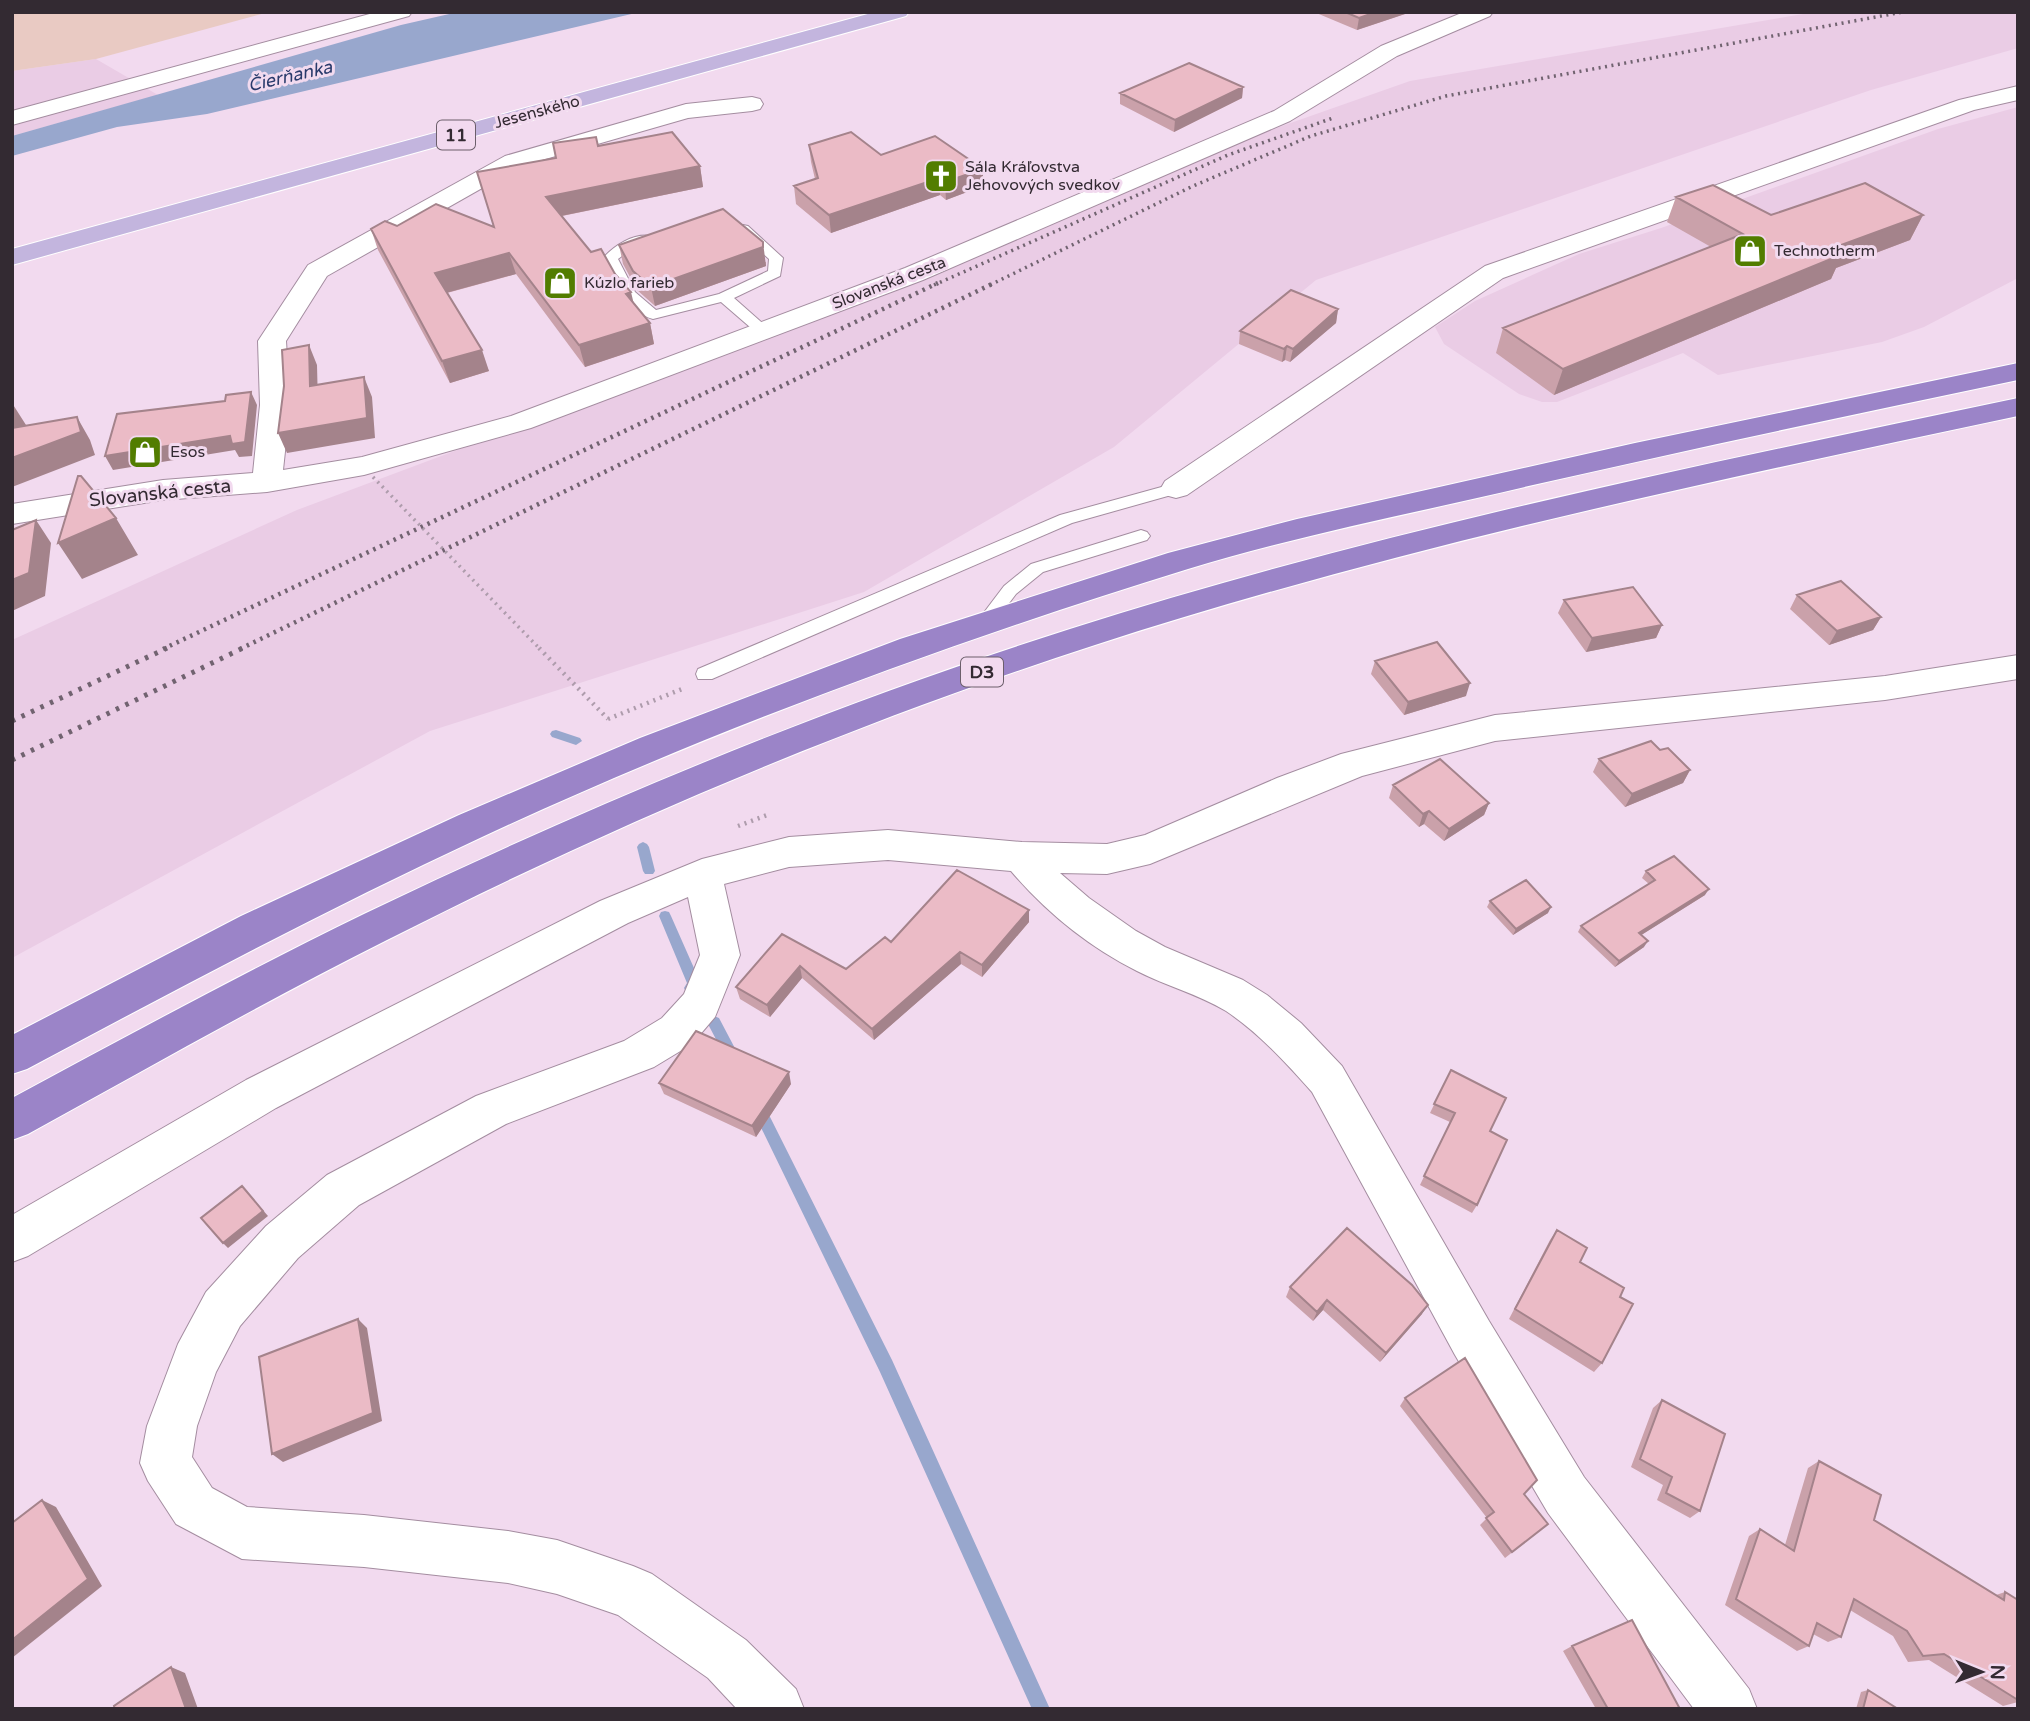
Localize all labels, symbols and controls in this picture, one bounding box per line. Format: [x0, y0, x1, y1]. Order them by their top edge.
water label: Čierňanka [246, 55, 335, 96]
street label: Jesenského [492, 91, 582, 133]
road number: 11 [437, 120, 475, 150]
church icon: Sála Kráľovstva Jehovových svedkov [922, 157, 960, 195]
place label: Sála Kráľovstva Jehovových svedkov [965, 157, 1121, 195]
shop icon: Technotherm [1731, 232, 1769, 270]
place label: Technotherm [1774, 241, 1875, 261]
street label: Slovanská cesta [829, 252, 949, 314]
shop icon: Kúzlo farieb [541, 264, 579, 302]
place label: Kúzlo farieb [584, 273, 674, 293]
shop icon: Esos [126, 433, 164, 471]
place label: Esos [170, 442, 205, 462]
street label: Slovanská cesta [88, 475, 232, 511]
road number: D3 [961, 658, 1003, 686]
north arrow [1946, 1637, 2016, 1707]
text: N [1986, 1664, 2008, 1680]

